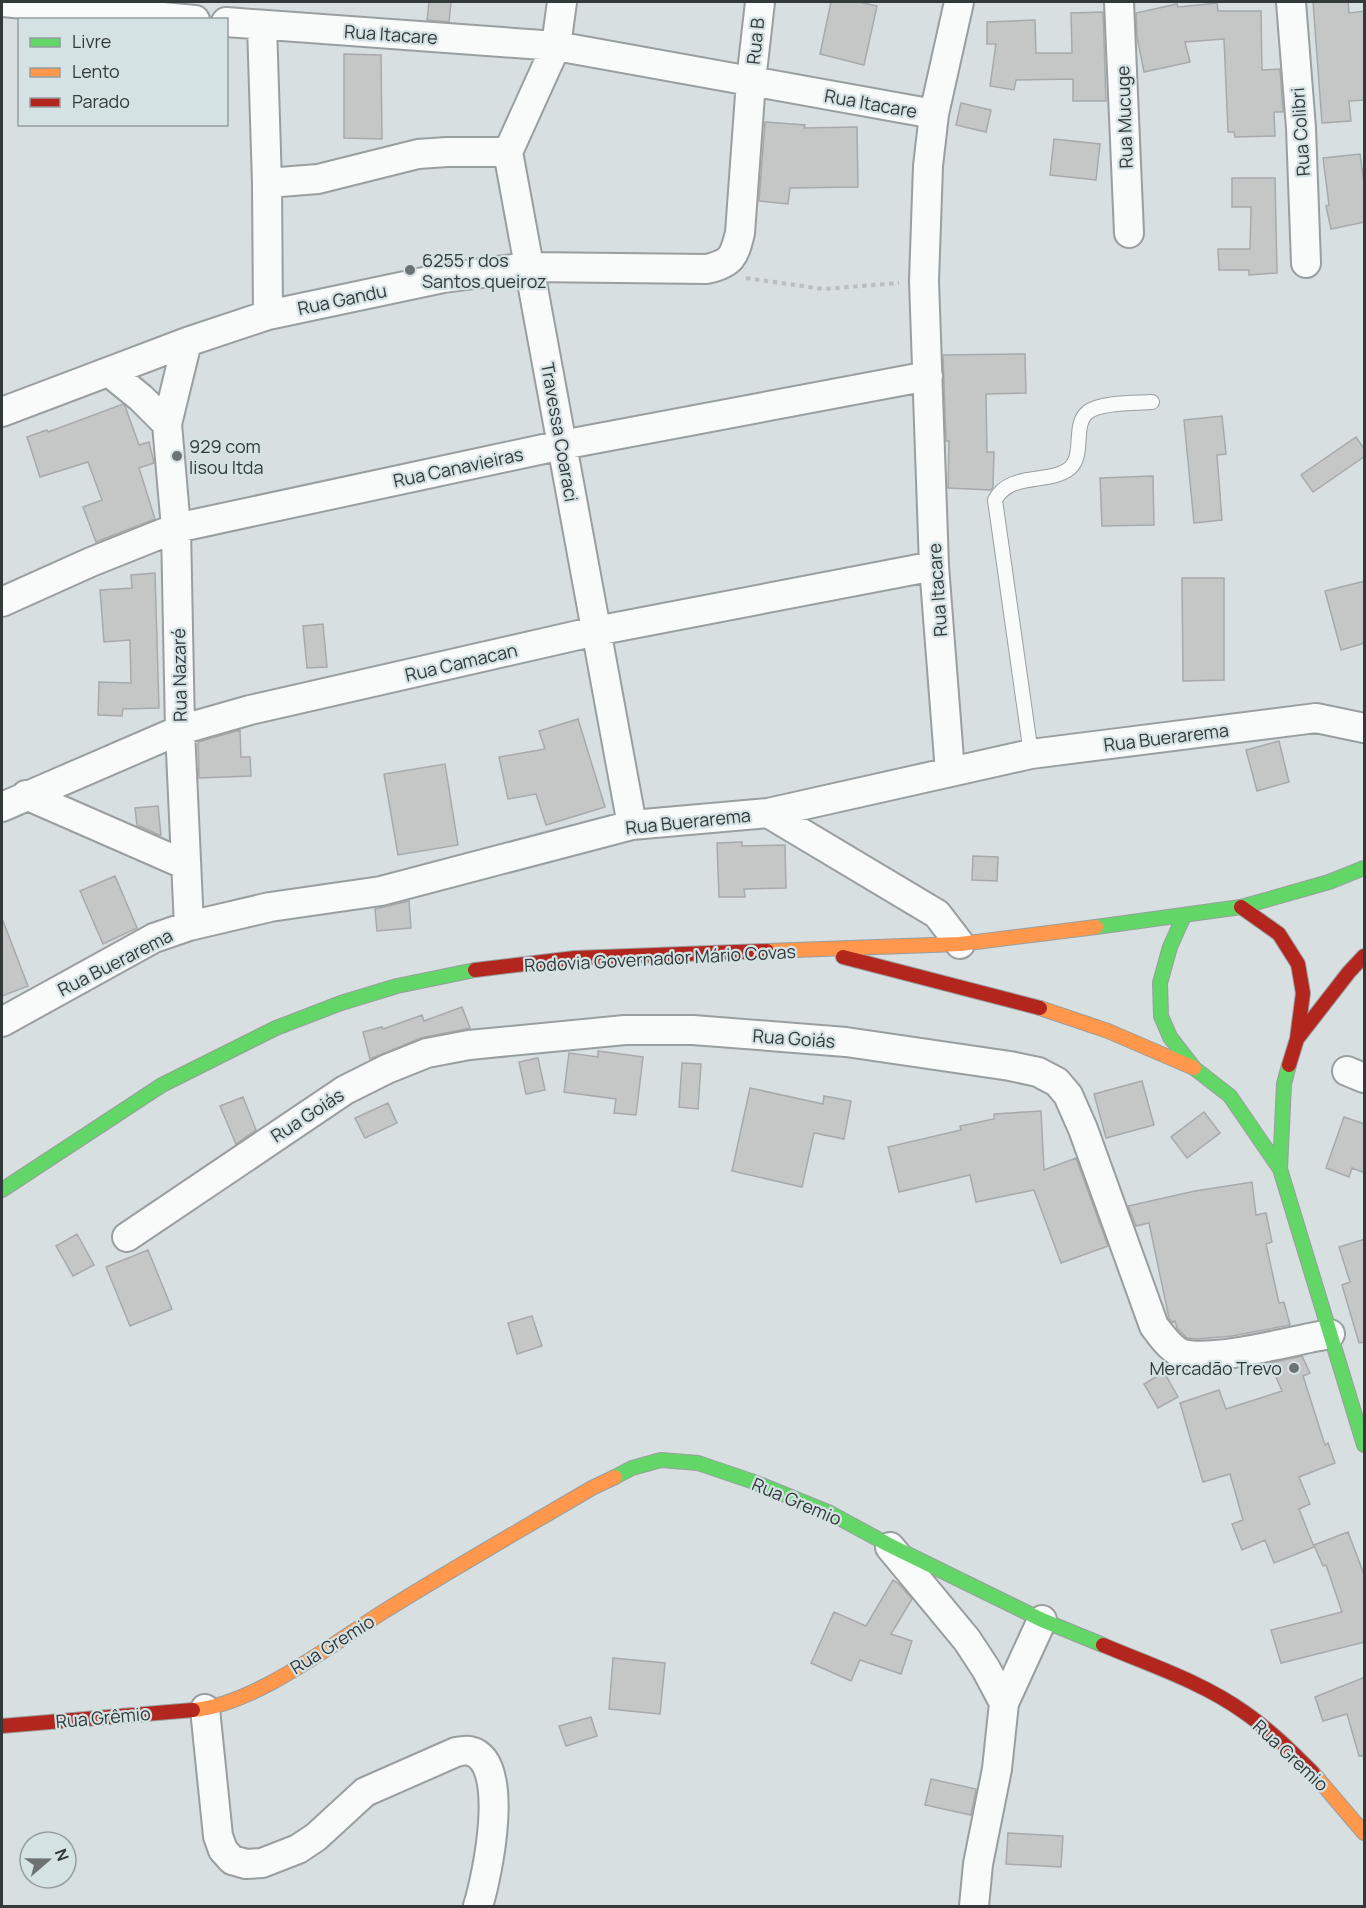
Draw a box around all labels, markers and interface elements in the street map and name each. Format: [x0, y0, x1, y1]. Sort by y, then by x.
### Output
street label: Rua B [741, 17, 769, 65]
legend [18, 18, 228, 126]
street label: Rua Itacare [343, 19, 439, 49]
text: Livre [72, 29, 111, 53]
text: Lento [72, 59, 120, 83]
street label: Rua Mucuge [1110, 65, 1138, 169]
street label: Rua Itacare [823, 83, 919, 123]
street label: Rua Colibri [1285, 87, 1315, 177]
text: Parado [72, 89, 130, 113]
place label: 6255 r dos Santos queiroz [422, 248, 546, 293]
marker: 6255 r dos Santos queiroz [403, 263, 417, 277]
street label: Rua Gandu [295, 278, 389, 320]
street label: Travessa Coaraci [536, 361, 584, 503]
place label: 929 com lisou ltda [189, 434, 264, 479]
street label: Rua Canavieiras [391, 441, 525, 493]
marker: 929 com lisou ltda [170, 449, 184, 463]
street label: Rua Itacare [922, 542, 952, 638]
street label: Rua Nazaré [166, 628, 192, 722]
street label: Rua Camacan [403, 637, 519, 687]
street label: Rua Buerarema [1102, 717, 1230, 757]
street label: Rua Buerarema [624, 802, 752, 840]
street label: Rua Buerarema [53, 923, 177, 1001]
street label: Rodovia Governador Mário Covas [524, 939, 796, 977]
street label: Rua Goiás [752, 1023, 836, 1053]
street label: Rua Goiás [266, 1082, 348, 1148]
place label: Mercadão Trevo [1149, 1356, 1282, 1380]
marker: Mercadão Trevo [1287, 1361, 1301, 1375]
street label: Rua Gremio [749, 1471, 845, 1531]
street label: Rua Gremio [285, 1609, 379, 1679]
street label: Rua Grêmio [55, 1701, 151, 1733]
street label: Rua Gremio [1248, 1714, 1334, 1796]
north arrow [18, 1830, 78, 1890]
text: N [50, 1846, 74, 1864]

